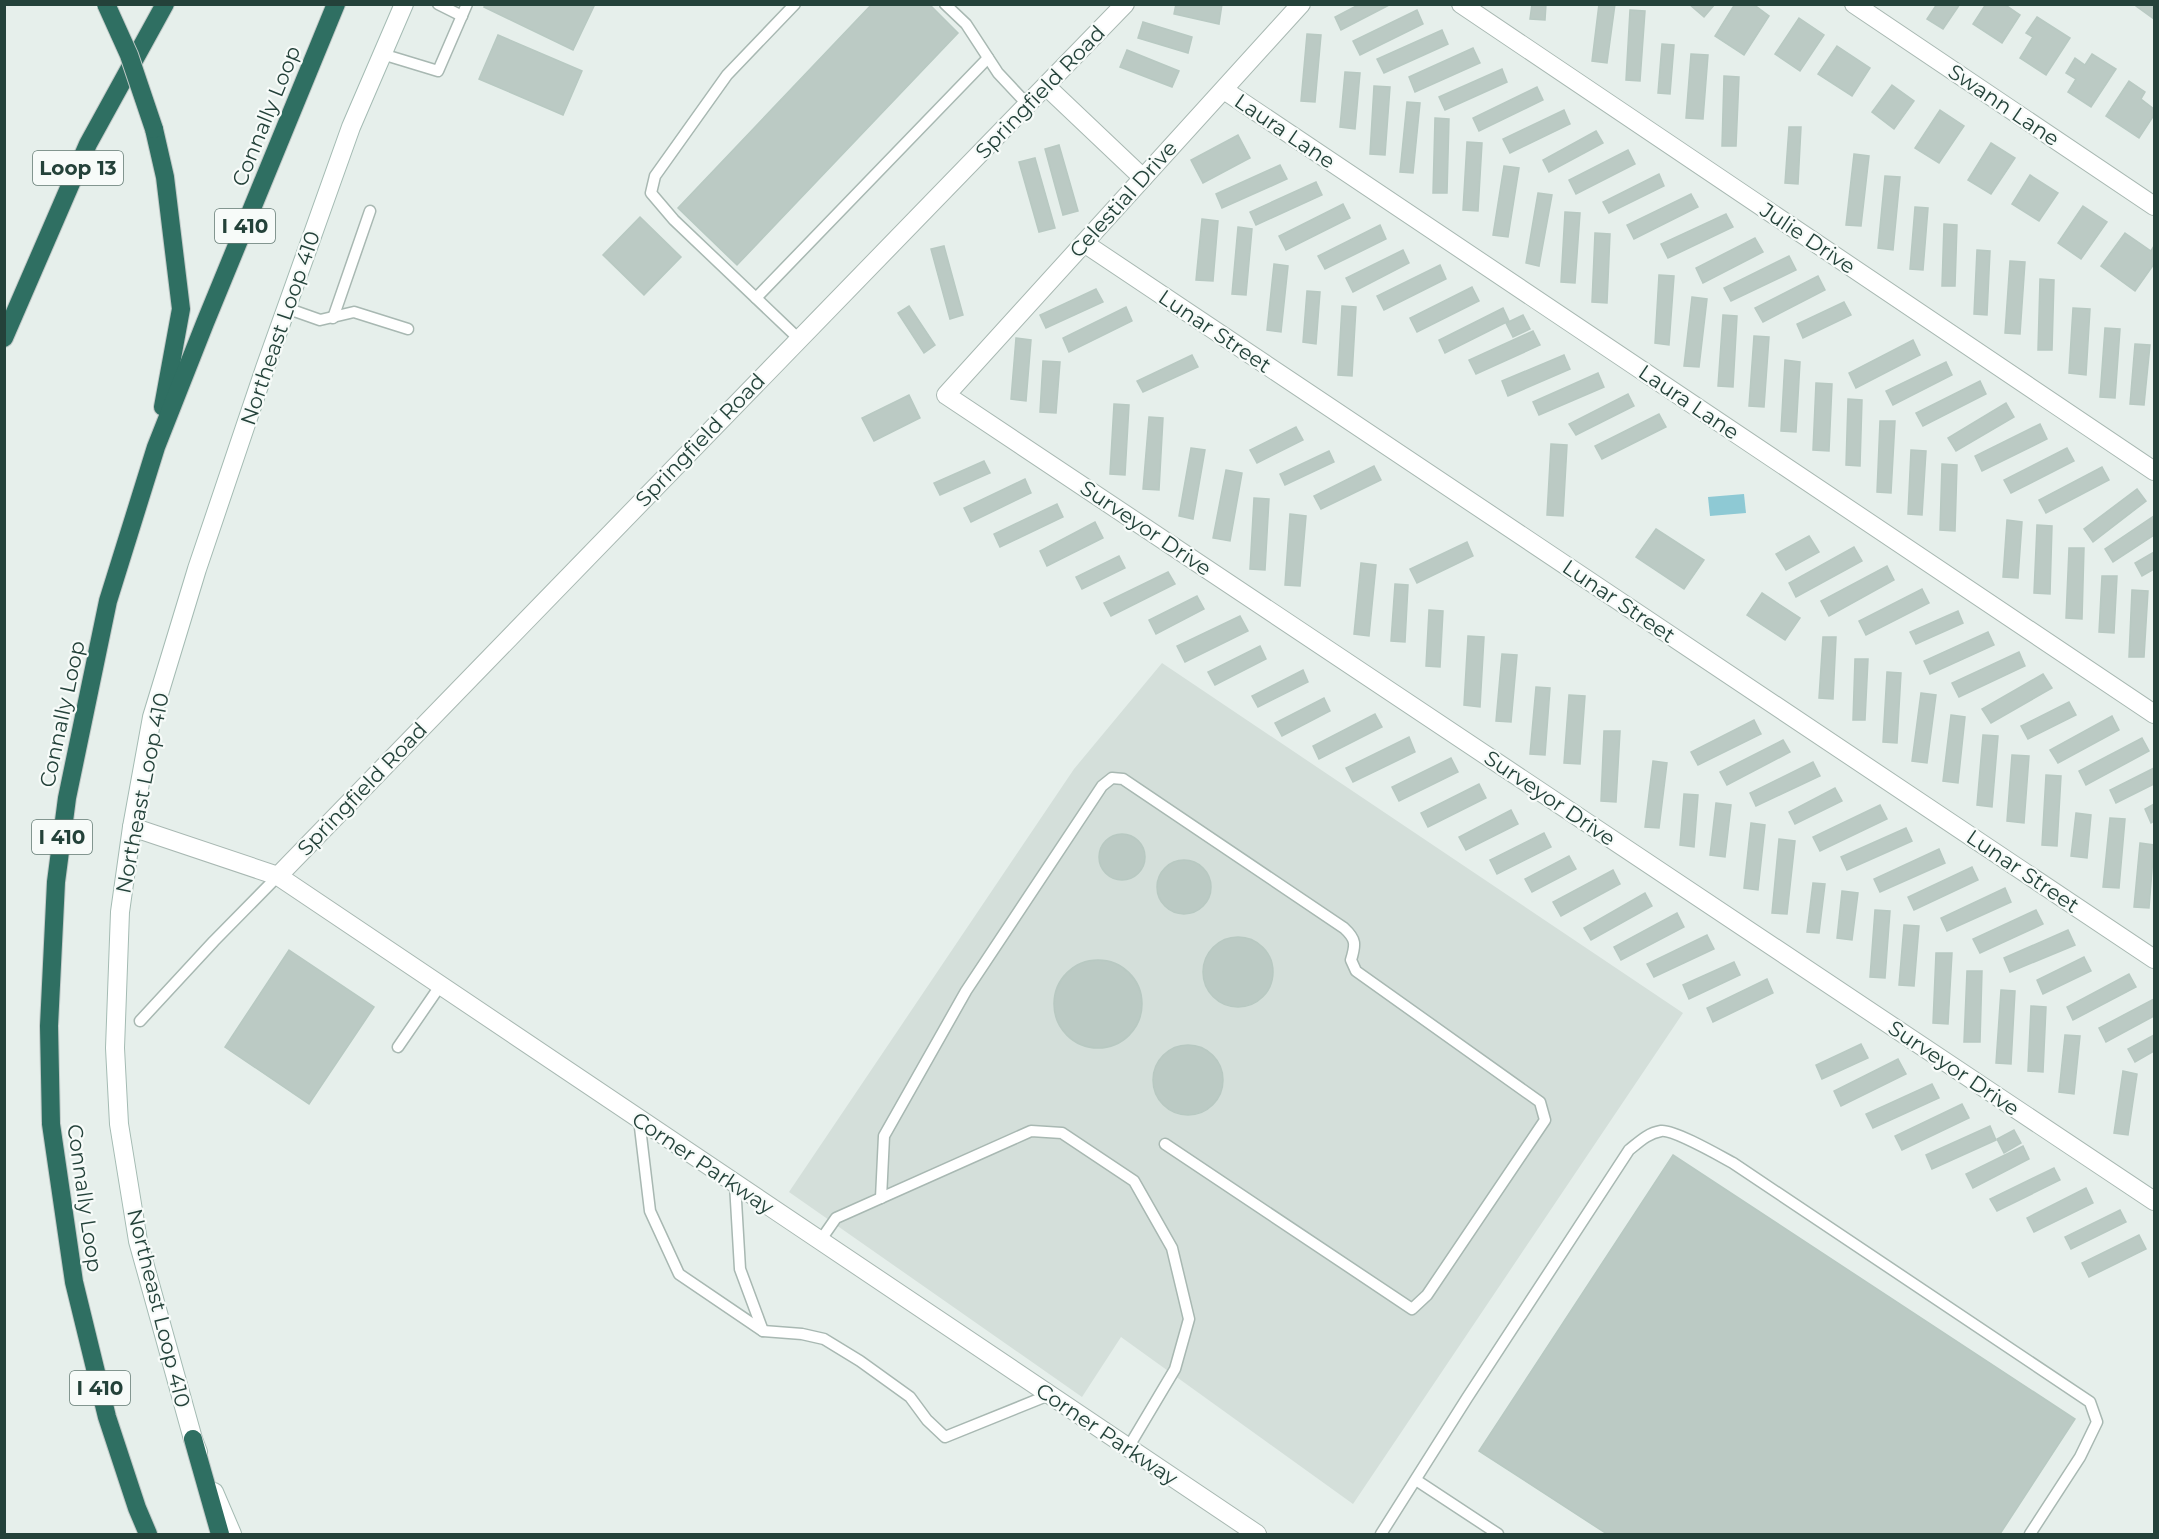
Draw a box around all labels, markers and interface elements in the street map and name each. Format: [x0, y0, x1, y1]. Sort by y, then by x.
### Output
street label: Springfield Road [970, 20, 1110, 164]
street label: Connally Loop [226, 42, 306, 190]
street label: Swann Lane [1944, 59, 2064, 151]
street label: Laura Lane [1230, 88, 1340, 174]
street label: Celestial Drive [1064, 135, 1182, 263]
road number: Loop 13 [33, 151, 123, 185]
street label: Julie Drive [1755, 197, 1860, 279]
road number: I 410 [215, 209, 275, 243]
street label: Northeast Loop 410 [235, 228, 325, 428]
street label: Lunar Street [1154, 284, 1276, 378]
street label: Laura Lane [1634, 359, 1744, 445]
street label: Springfield Road [630, 368, 770, 512]
street label: Surveyor Drive [1076, 475, 1216, 581]
street label: Lunar Street [1558, 554, 1680, 648]
street label: Connally Loop [34, 638, 90, 790]
street label: Northeast Loop 410 [110, 691, 174, 895]
street label: Springfield Road [292, 717, 432, 861]
street label: Surveyor Drive [1480, 745, 1620, 851]
road number: I 410 [32, 820, 92, 854]
street label: Lunar Street [1962, 824, 2084, 918]
street label: Surveyor Drive [1884, 1015, 2024, 1121]
street label: Corner Parkway [627, 1106, 779, 1220]
street label: Connally Loop [62, 1122, 108, 1274]
street label: Northeast Loop 410 [122, 1206, 196, 1410]
road number: I 410 [70, 1371, 130, 1405]
street label: Corner Parkway [1031, 1377, 1183, 1491]

